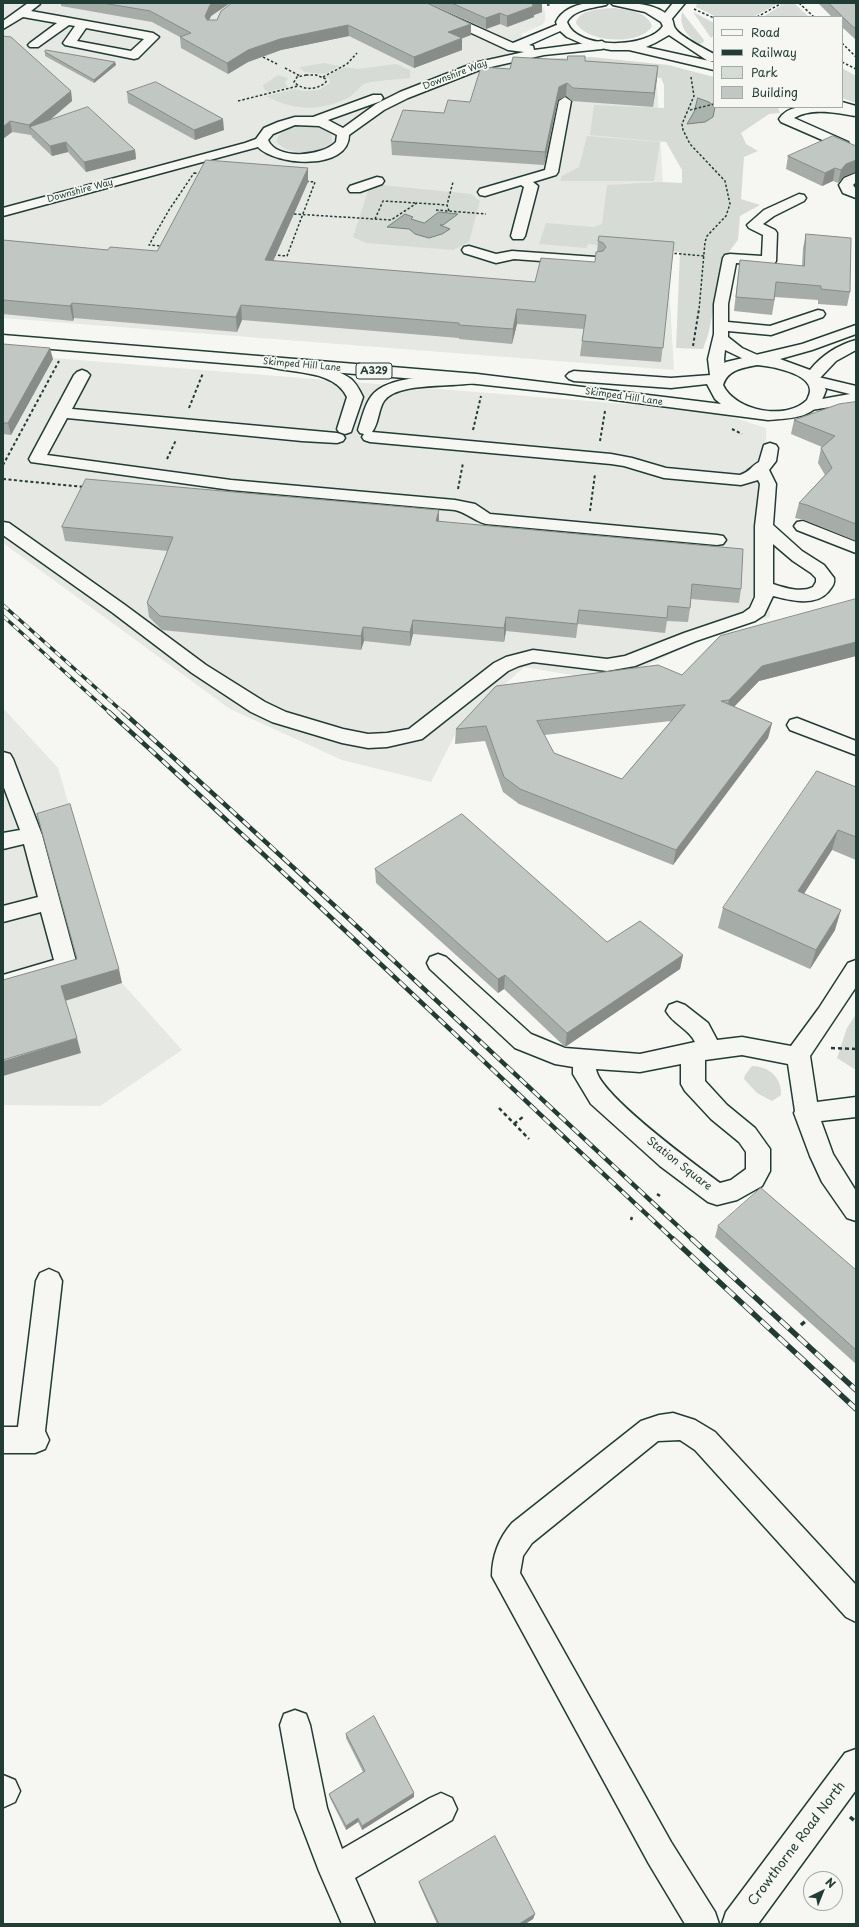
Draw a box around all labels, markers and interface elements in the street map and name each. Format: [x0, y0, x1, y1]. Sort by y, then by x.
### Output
legend [713, 16, 843, 108]
text: Road [751, 23, 780, 41]
text: Railway [751, 43, 797, 61]
street label: Downshire Way [421, 58, 489, 92]
text: Park [751, 63, 778, 81]
text: Building [751, 83, 798, 101]
street label: Downshire Way [46, 177, 114, 205]
street label: Skimped Hill Lane [262, 356, 342, 374]
road number: A329 [356, 363, 392, 379]
street label: Skimped Hill Lane [584, 386, 664, 408]
street label: Station Square [644, 1134, 714, 1194]
street label: Crowthorne Road North [745, 1779, 849, 1909]
north arrow [803, 1871, 843, 1911]

